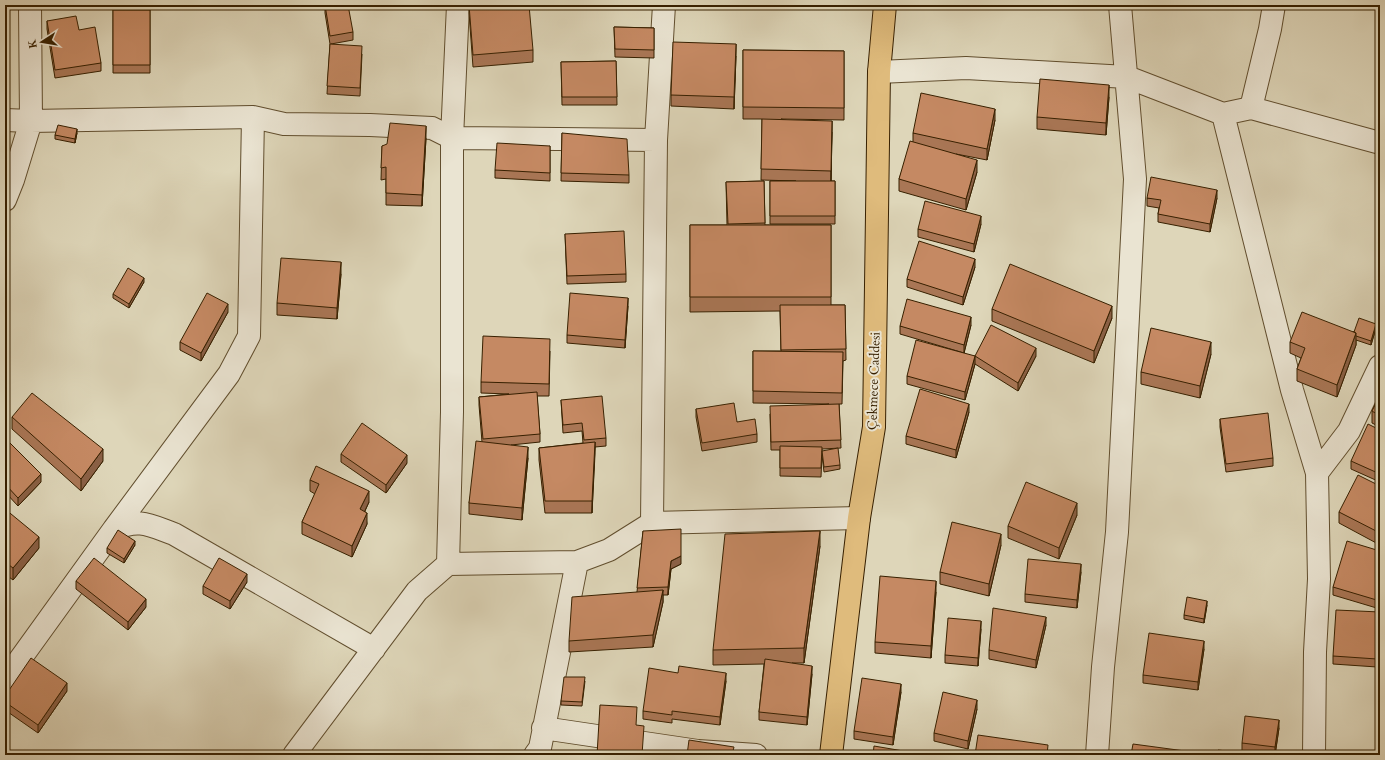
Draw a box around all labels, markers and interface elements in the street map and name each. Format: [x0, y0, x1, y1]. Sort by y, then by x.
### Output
north arrow [22, 22, 62, 62]
text: K [24, 38, 41, 50]
street label: Çekmece Caddesi [863, 331, 885, 430]

